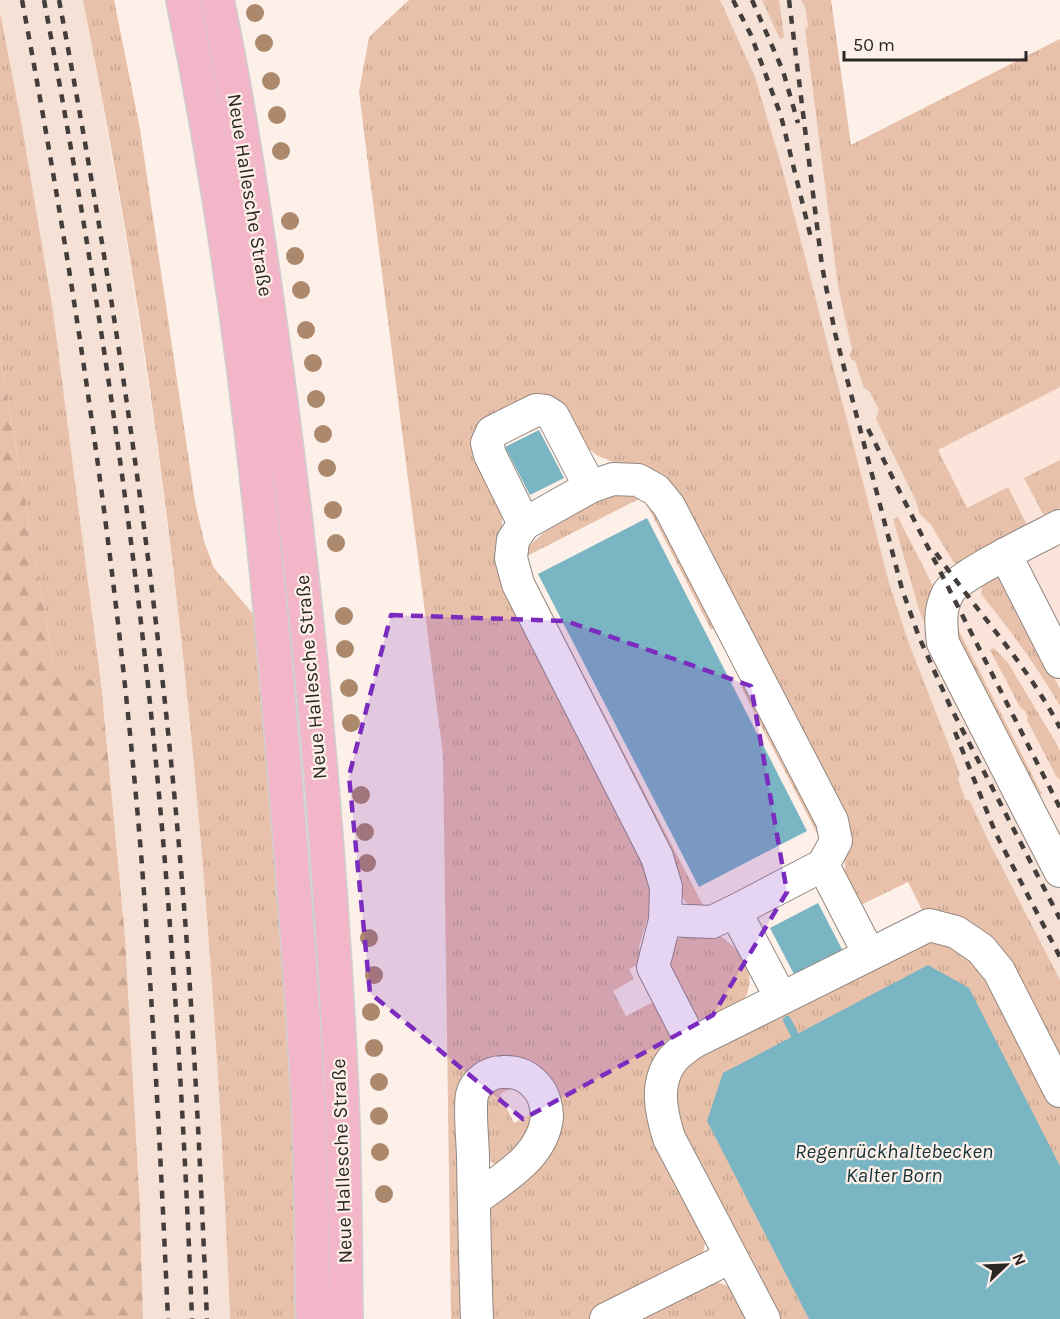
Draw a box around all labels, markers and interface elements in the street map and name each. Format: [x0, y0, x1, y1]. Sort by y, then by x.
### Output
scale bar [844, 24, 1026, 62]
text: 50 m [853, 34, 895, 56]
street label: Neue Hallesche Straße [223, 92, 277, 298]
street label: Neue Hallesche Straße [291, 574, 331, 780]
street label: Neue Hallesche Straße [327, 1058, 357, 1264]
water label: Regenrückhaltebecken Kalter Born [795, 1139, 993, 1187]
north arrow [976, 1235, 1036, 1295]
text: N [1008, 1250, 1030, 1268]

